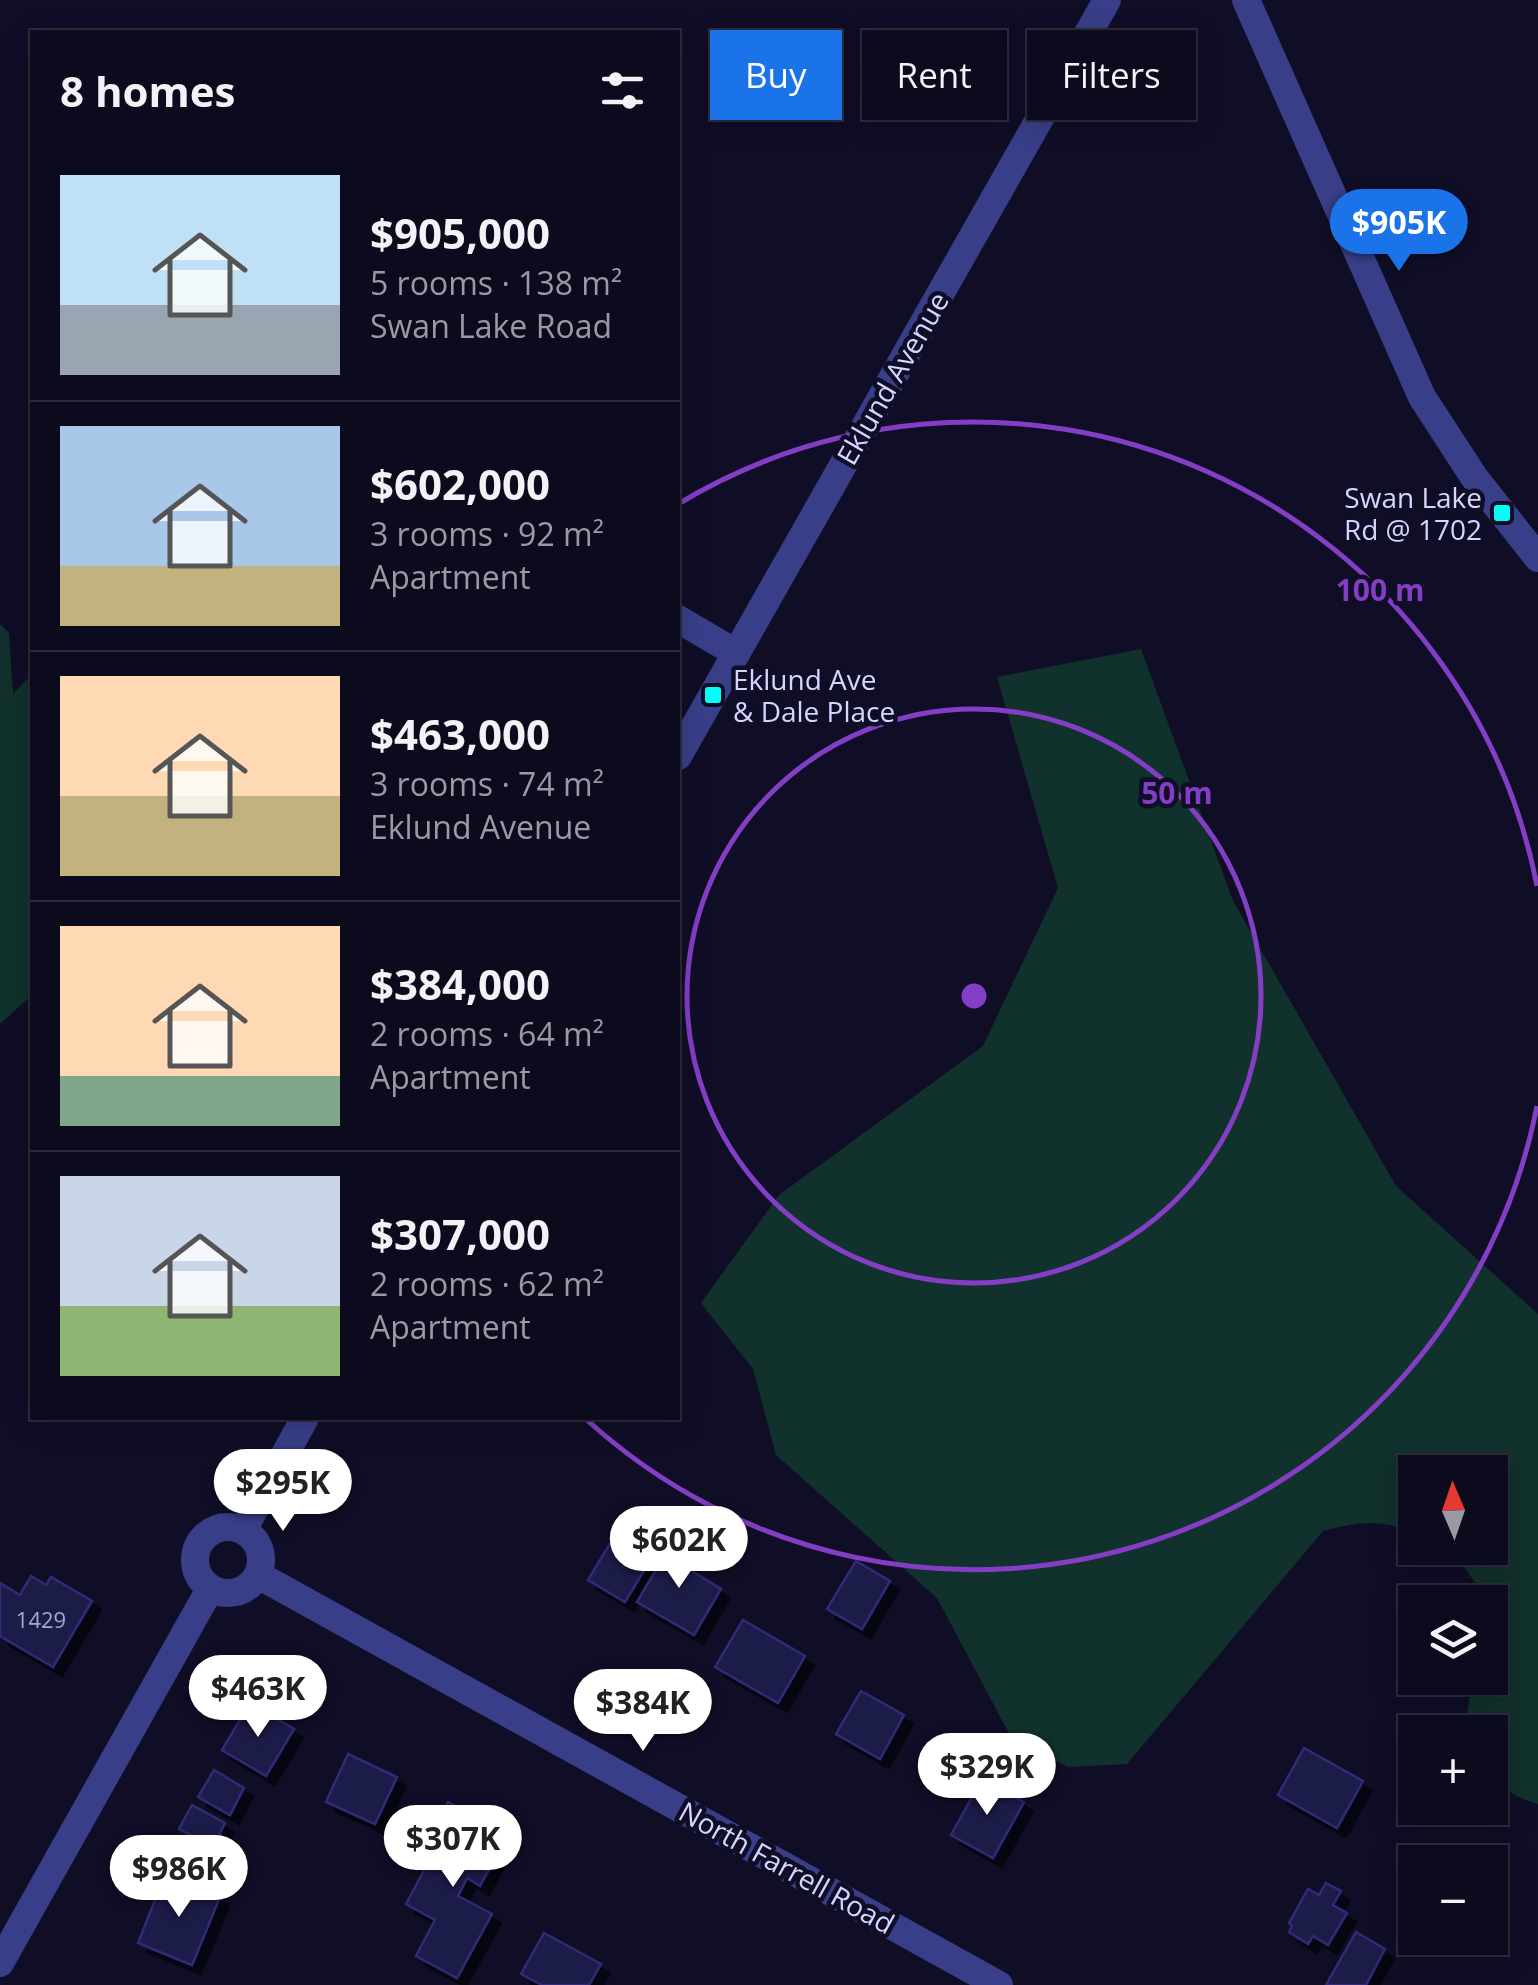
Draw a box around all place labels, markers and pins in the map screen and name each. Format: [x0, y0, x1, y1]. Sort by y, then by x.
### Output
pin: $905K [1329, 189, 1469, 274]
place label: Swan Lake Rd @ 1702 [1344, 478, 1482, 548]
marker: Swan Lake Rd @ 1702 [1491, 502, 1513, 524]
place label: Eklund Ave & Dale Place [733, 660, 895, 730]
marker: Eklund Ave & Dale Place [702, 684, 724, 706]
centre of rings [956, 978, 992, 1014]
pin: $295K [213, 1449, 353, 1534]
pin: $602K [609, 1506, 749, 1591]
pin: $463K [188, 1655, 328, 1740]
pin: $384K [573, 1669, 713, 1754]
pin: $329K [917, 1733, 1057, 1818]
pin: $307K [383, 1805, 523, 1890]
pin: $986K [109, 1835, 249, 1920]

